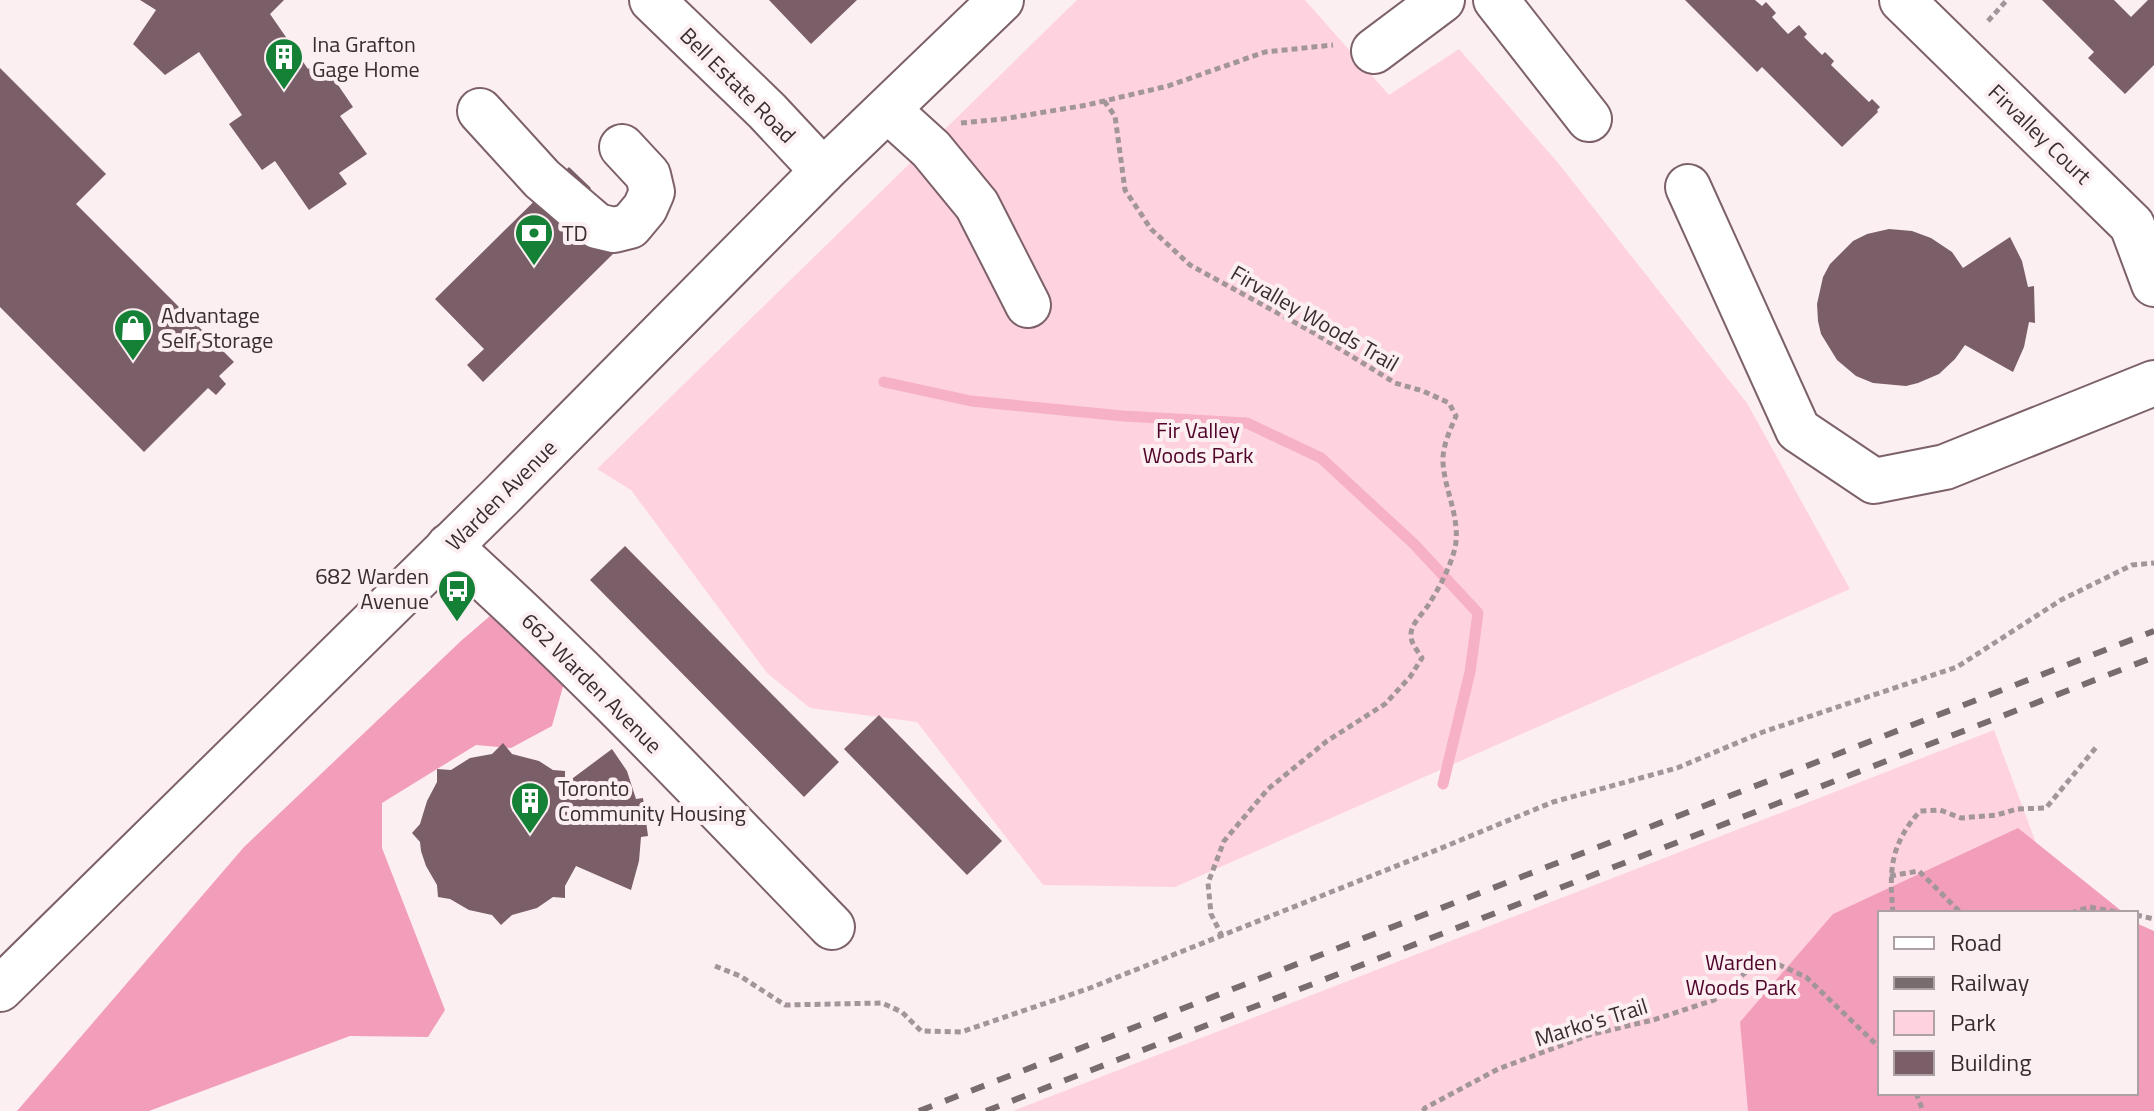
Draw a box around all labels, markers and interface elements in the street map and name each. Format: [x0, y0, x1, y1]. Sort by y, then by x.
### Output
street label: Bell Estate Road [672, 19, 804, 151]
place label: Ina Grafton Gage Home [312, 27, 420, 86]
building icon: Ina Grafton Gage Home [263, 36, 305, 91]
street label: Firvalley Court [1981, 76, 2100, 192]
bank icon: TD [513, 212, 555, 267]
place label: TD [562, 216, 588, 250]
street label: Firvalley Woods Trail [1225, 256, 1405, 380]
place label: Advantage Self Storage [161, 298, 273, 357]
shop icon: Advantage Self Storage [112, 307, 154, 362]
park label: Fir Valley Woods Park [1142, 413, 1254, 472]
street label: Warden Avenue [437, 431, 565, 559]
place label: 682 Warden Avenue [315, 559, 429, 618]
bus stop icon: 682 Warden Avenue [436, 568, 478, 623]
street label: 662 Warden Avenue [514, 605, 670, 761]
place label: Toronto Community Housing [558, 771, 746, 830]
building icon: Toronto Community Housing [509, 780, 551, 835]
legend [1878, 911, 2138, 1095]
text: Road [1950, 924, 2002, 960]
park label: Warden Woods Park [1685, 945, 1797, 1004]
text: Railway [1950, 964, 2030, 1000]
street label: Marko's Trail [1530, 989, 1652, 1055]
text: Park [1950, 1004, 1996, 1040]
text: Building [1950, 1044, 2032, 1080]

